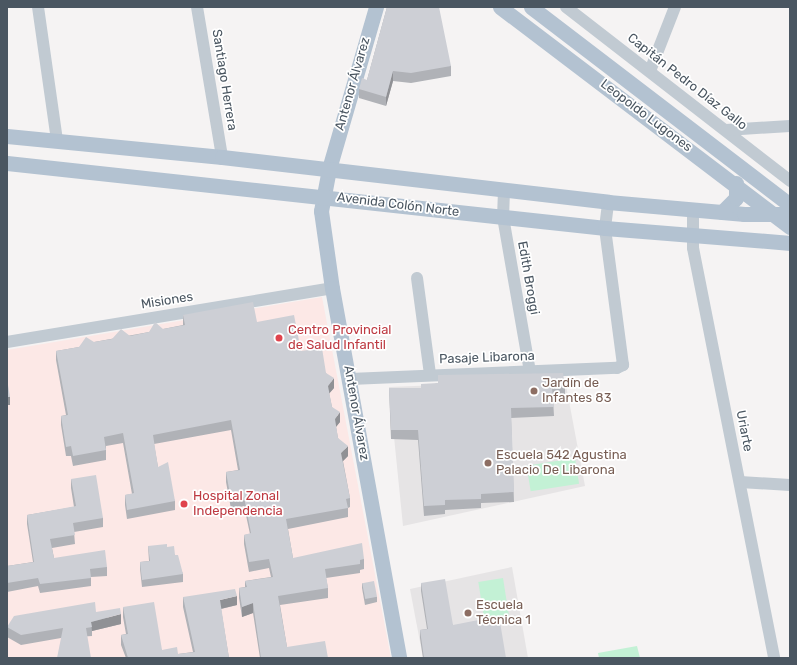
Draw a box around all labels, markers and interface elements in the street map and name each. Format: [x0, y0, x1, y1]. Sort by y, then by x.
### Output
street label: Santiago Herrera [208, 28, 240, 132]
street label: Capitán Pedro Díaz Gallo [624, 30, 750, 134]
street label: Antenor Álvarez [332, 35, 374, 133]
street label: Leopoldo Lugones [597, 76, 695, 156]
street label: Avenida Colón Norte [336, 190, 460, 220]
street label: Edith Broggi [514, 240, 542, 316]
street label: Misiones [140, 289, 194, 313]
place label: Centro Provincial de Salud Infantil [288, 323, 392, 354]
marker: Centro Provincial de Salud Infantil [273, 332, 285, 344]
street label: Pasaje Libarona [439, 349, 535, 367]
street label: Antenor Álvarez [340, 364, 372, 462]
place label: Jardín de Infantes 83 [542, 376, 611, 407]
marker: Jardín de Infantes 83 [529, 386, 539, 396]
street label: Uriarte [732, 409, 756, 453]
place label: Escuela 542 Agustina Palacio De Libarona [496, 448, 627, 479]
marker: Escuela 542 Agustina Palacio De Libarona [483, 458, 493, 468]
place label: Hospital Zonal Independencia [193, 489, 283, 520]
marker: Hospital Zonal Independencia [178, 498, 190, 510]
place label: Escuela Técnica 1 [476, 598, 531, 629]
marker: Escuela Técnica 1 [463, 608, 473, 618]

